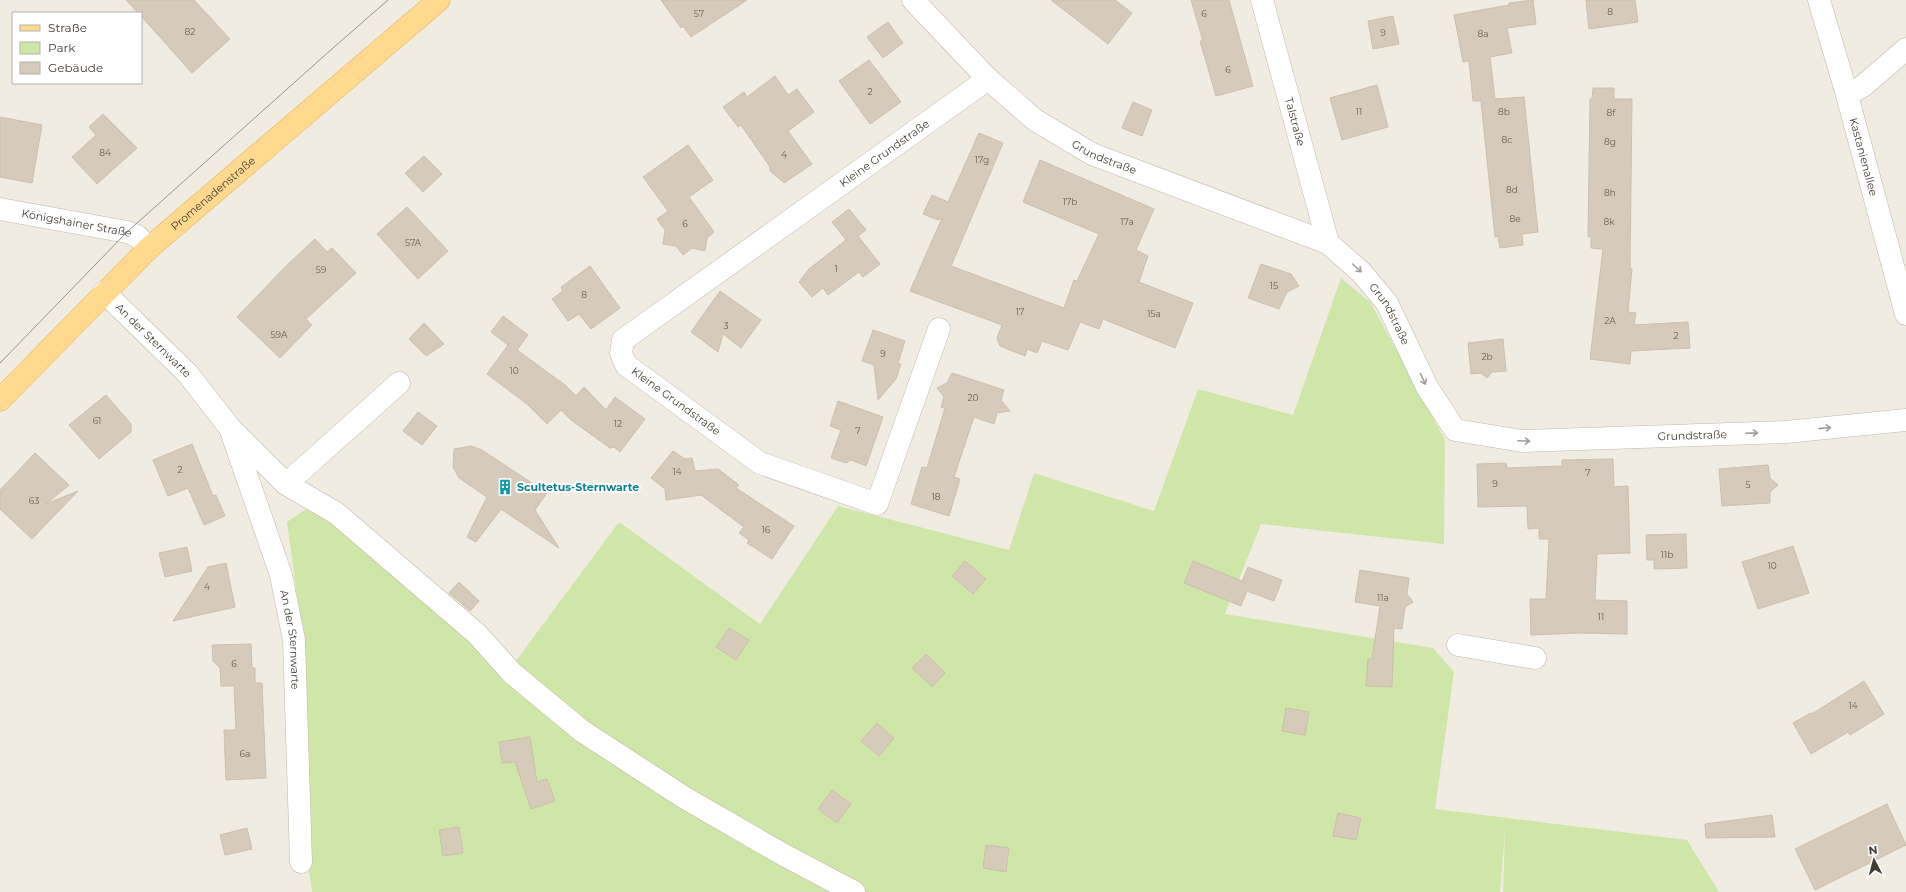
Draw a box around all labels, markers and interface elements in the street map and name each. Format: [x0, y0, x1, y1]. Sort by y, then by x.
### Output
house number: 8 [1607, 6, 1613, 17]
house number: 57 [694, 8, 704, 19]
house number: 6 [1201, 8, 1207, 19]
legend [12, 12, 142, 84]
text: Straße [48, 20, 87, 35]
house number: 82 [185, 26, 195, 37]
house number: 9 [1380, 27, 1386, 38]
house number: 8a [1477, 28, 1489, 39]
text: Park [48, 40, 76, 55]
text: Gebäude [48, 60, 103, 75]
house number: 6 [1225, 64, 1231, 75]
house number: 2 [867, 86, 873, 97]
street label: Talstraße [1282, 96, 1308, 148]
house number: 11 [1356, 106, 1362, 117]
house number: 8b [1498, 106, 1510, 117]
house number: 8f [1607, 107, 1616, 118]
street label: Kleine Grundstraße [837, 116, 932, 190]
street label: Kastanienallee [1846, 116, 1881, 198]
house number: 8c [1502, 134, 1512, 145]
street label: Grundstraße [1069, 136, 1139, 177]
house number: 8g [1604, 136, 1616, 147]
house number: 84 [99, 147, 111, 158]
house number: 4 [781, 149, 787, 160]
street label: Promenadenstraße [168, 153, 258, 233]
house number: 17g [975, 154, 989, 165]
house number: 8d [1506, 184, 1518, 195]
house number: 8h [1604, 187, 1616, 198]
house number: 17b [1063, 196, 1077, 207]
street label: Königshainer Straße [20, 206, 134, 240]
house number: 8e [1509, 213, 1521, 224]
house number: 17a [1120, 216, 1134, 227]
house number: 8k [1603, 216, 1615, 227]
house number: 6 [682, 218, 688, 229]
house number: 57A [405, 237, 422, 248]
house number: 1 [834, 263, 838, 274]
house number: 59 [316, 264, 327, 275]
one-way arrow [1352, 264, 1362, 273]
house number: 15 [1270, 280, 1278, 291]
street label: Grundstraße [1366, 280, 1413, 347]
house number: 8 [581, 289, 587, 300]
street label: An der Sternwarte [113, 300, 194, 381]
house number: 17 [1016, 306, 1024, 317]
house number: 15a [1147, 308, 1161, 319]
house number: 2A [1604, 315, 1616, 326]
house number: 3 [723, 320, 729, 331]
house number: 59A [271, 329, 288, 340]
house number: 2 [1673, 330, 1679, 341]
house number: 9 [880, 348, 886, 359]
house number: 2b [1481, 351, 1493, 362]
street label: Kleine Grundstraße [629, 364, 724, 438]
house number: 10 [509, 365, 519, 376]
one-way arrow [1420, 373, 1427, 385]
house number: 20 [967, 392, 979, 403]
house number: 61 [93, 415, 101, 426]
house number: 12 [614, 418, 622, 429]
one-way arrow [1818, 424, 1831, 431]
house number: 7 [855, 425, 861, 436]
street label: Grundstraße [1657, 427, 1728, 443]
one-way arrow [1745, 429, 1758, 437]
one-way arrow [1517, 437, 1530, 445]
house number: 2 [177, 464, 183, 475]
house number: 14 [672, 466, 682, 477]
house number: 7 [1585, 467, 1591, 478]
building icon: Scultetus-Sternwarte [496, 478, 514, 496]
house number: 9 [1492, 478, 1498, 489]
house number: 5 [1745, 479, 1751, 490]
place label: Scultetus-Sternwarte [517, 480, 639, 494]
house number: 18 [932, 491, 941, 502]
house number: 63 [29, 495, 39, 506]
house number: 16 [762, 524, 771, 535]
house number: 11b [1661, 549, 1673, 560]
house number: 10 [1767, 560, 1777, 571]
house number: 4 [204, 581, 210, 592]
street label: An der Sternwarte [277, 589, 303, 690]
house number: 11a [1377, 592, 1389, 603]
house number: 11 [1598, 611, 1604, 622]
house number: 6 [231, 658, 237, 669]
house number: 14 [1848, 700, 1858, 711]
house number: 6a [240, 748, 250, 759]
north arrow [1854, 840, 1894, 880]
text: N [1868, 843, 1878, 857]

